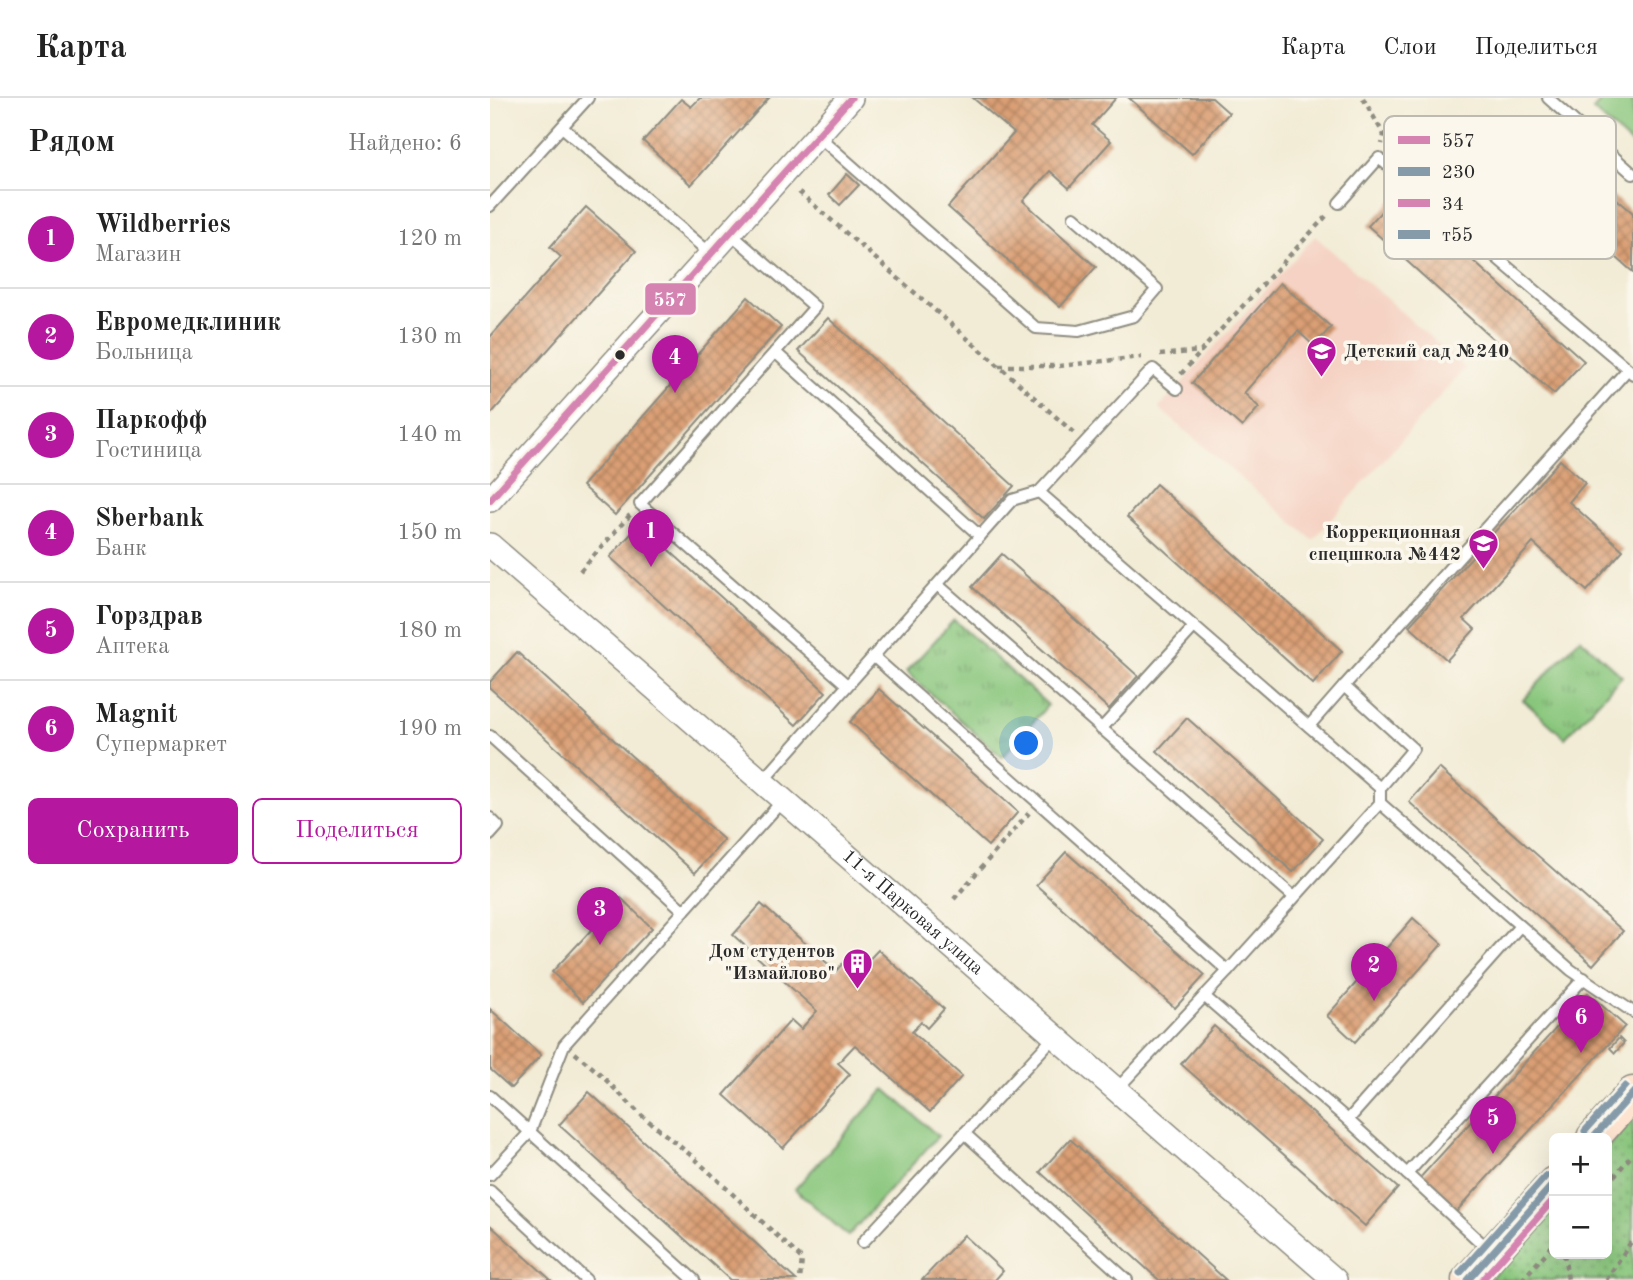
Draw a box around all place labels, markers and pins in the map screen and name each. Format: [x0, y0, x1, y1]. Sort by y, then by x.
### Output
pin: 4 [652, 335, 698, 393]
school or university icon: Детский сад №240 [1304, 335, 1338, 379]
place label: Детский сад №240 [1344, 343, 1509, 362]
unlabelled marker [613, 348, 627, 362]
pin: 1 [628, 509, 674, 567]
place label: Коррекционная спецшкола №442 [1309, 524, 1461, 565]
school or university icon: Коррекционная спецшкола №442 [1467, 527, 1501, 571]
pin: 3 [577, 887, 623, 945]
place label: Дом студентов "Измайлово" [709, 943, 835, 984]
pin: 2 [1351, 943, 1397, 1001]
building icon: Дом студентов "Измайлово" [841, 946, 875, 990]
pin: 6 [1558, 995, 1604, 1053]
pin: 5 [1470, 1096, 1516, 1154]

